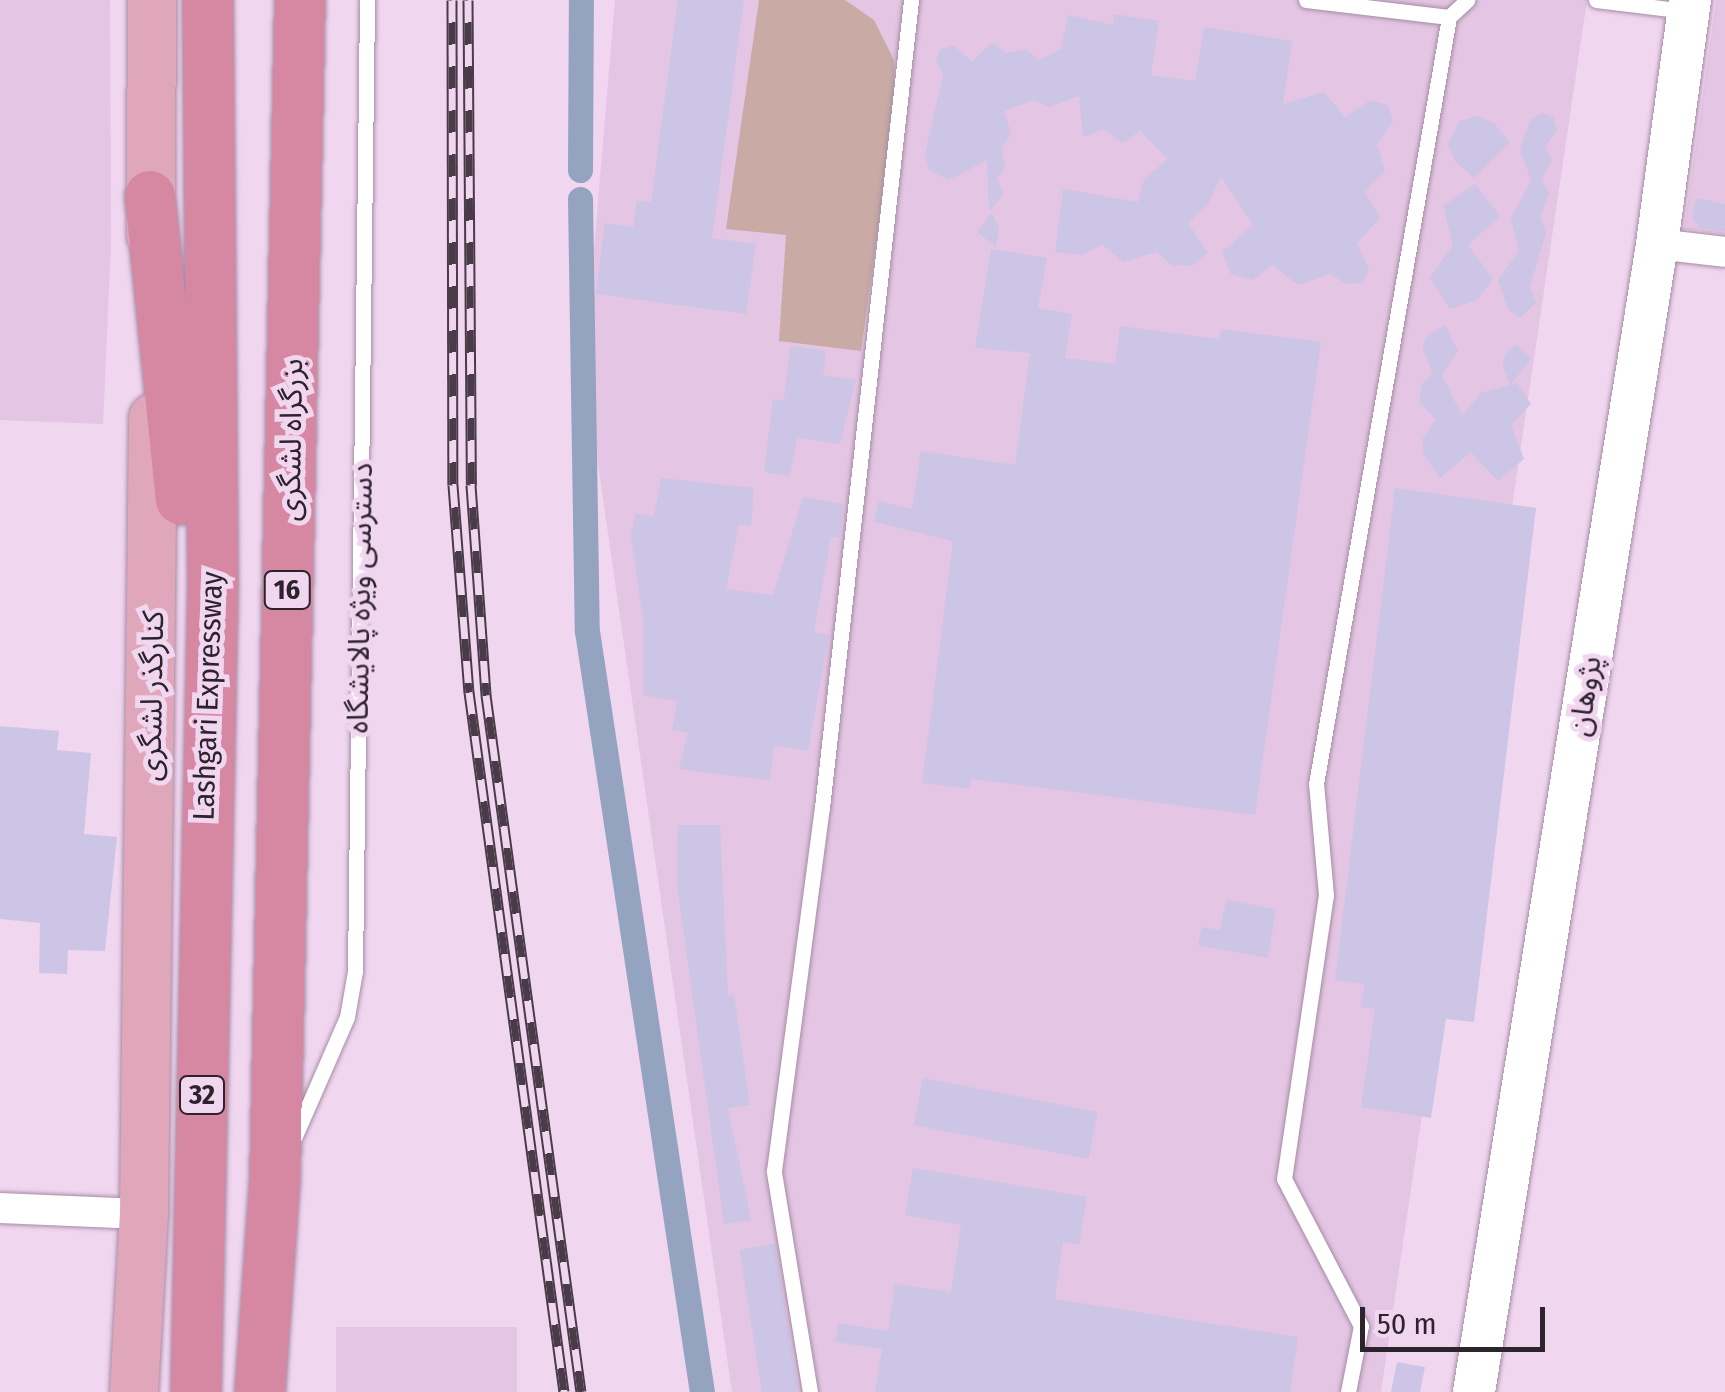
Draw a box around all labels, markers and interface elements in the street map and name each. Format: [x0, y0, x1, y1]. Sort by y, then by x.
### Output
street label: بزرگراه لشگری [272, 358, 310, 522]
street label: دسترسی ویژه پالایشگاه [340, 462, 380, 734]
road number: 16 [262, 567, 312, 613]
street label: Lashgari Expressway [186, 571, 230, 821]
street label: کنارگذر لشگری [133, 610, 171, 782]
street label: پژوهان [1561, 653, 1609, 739]
road number: 32 [177, 1072, 227, 1118]
scale bar [1365, 1287, 1550, 1349]
text: 50 m [1377, 1306, 1437, 1342]

